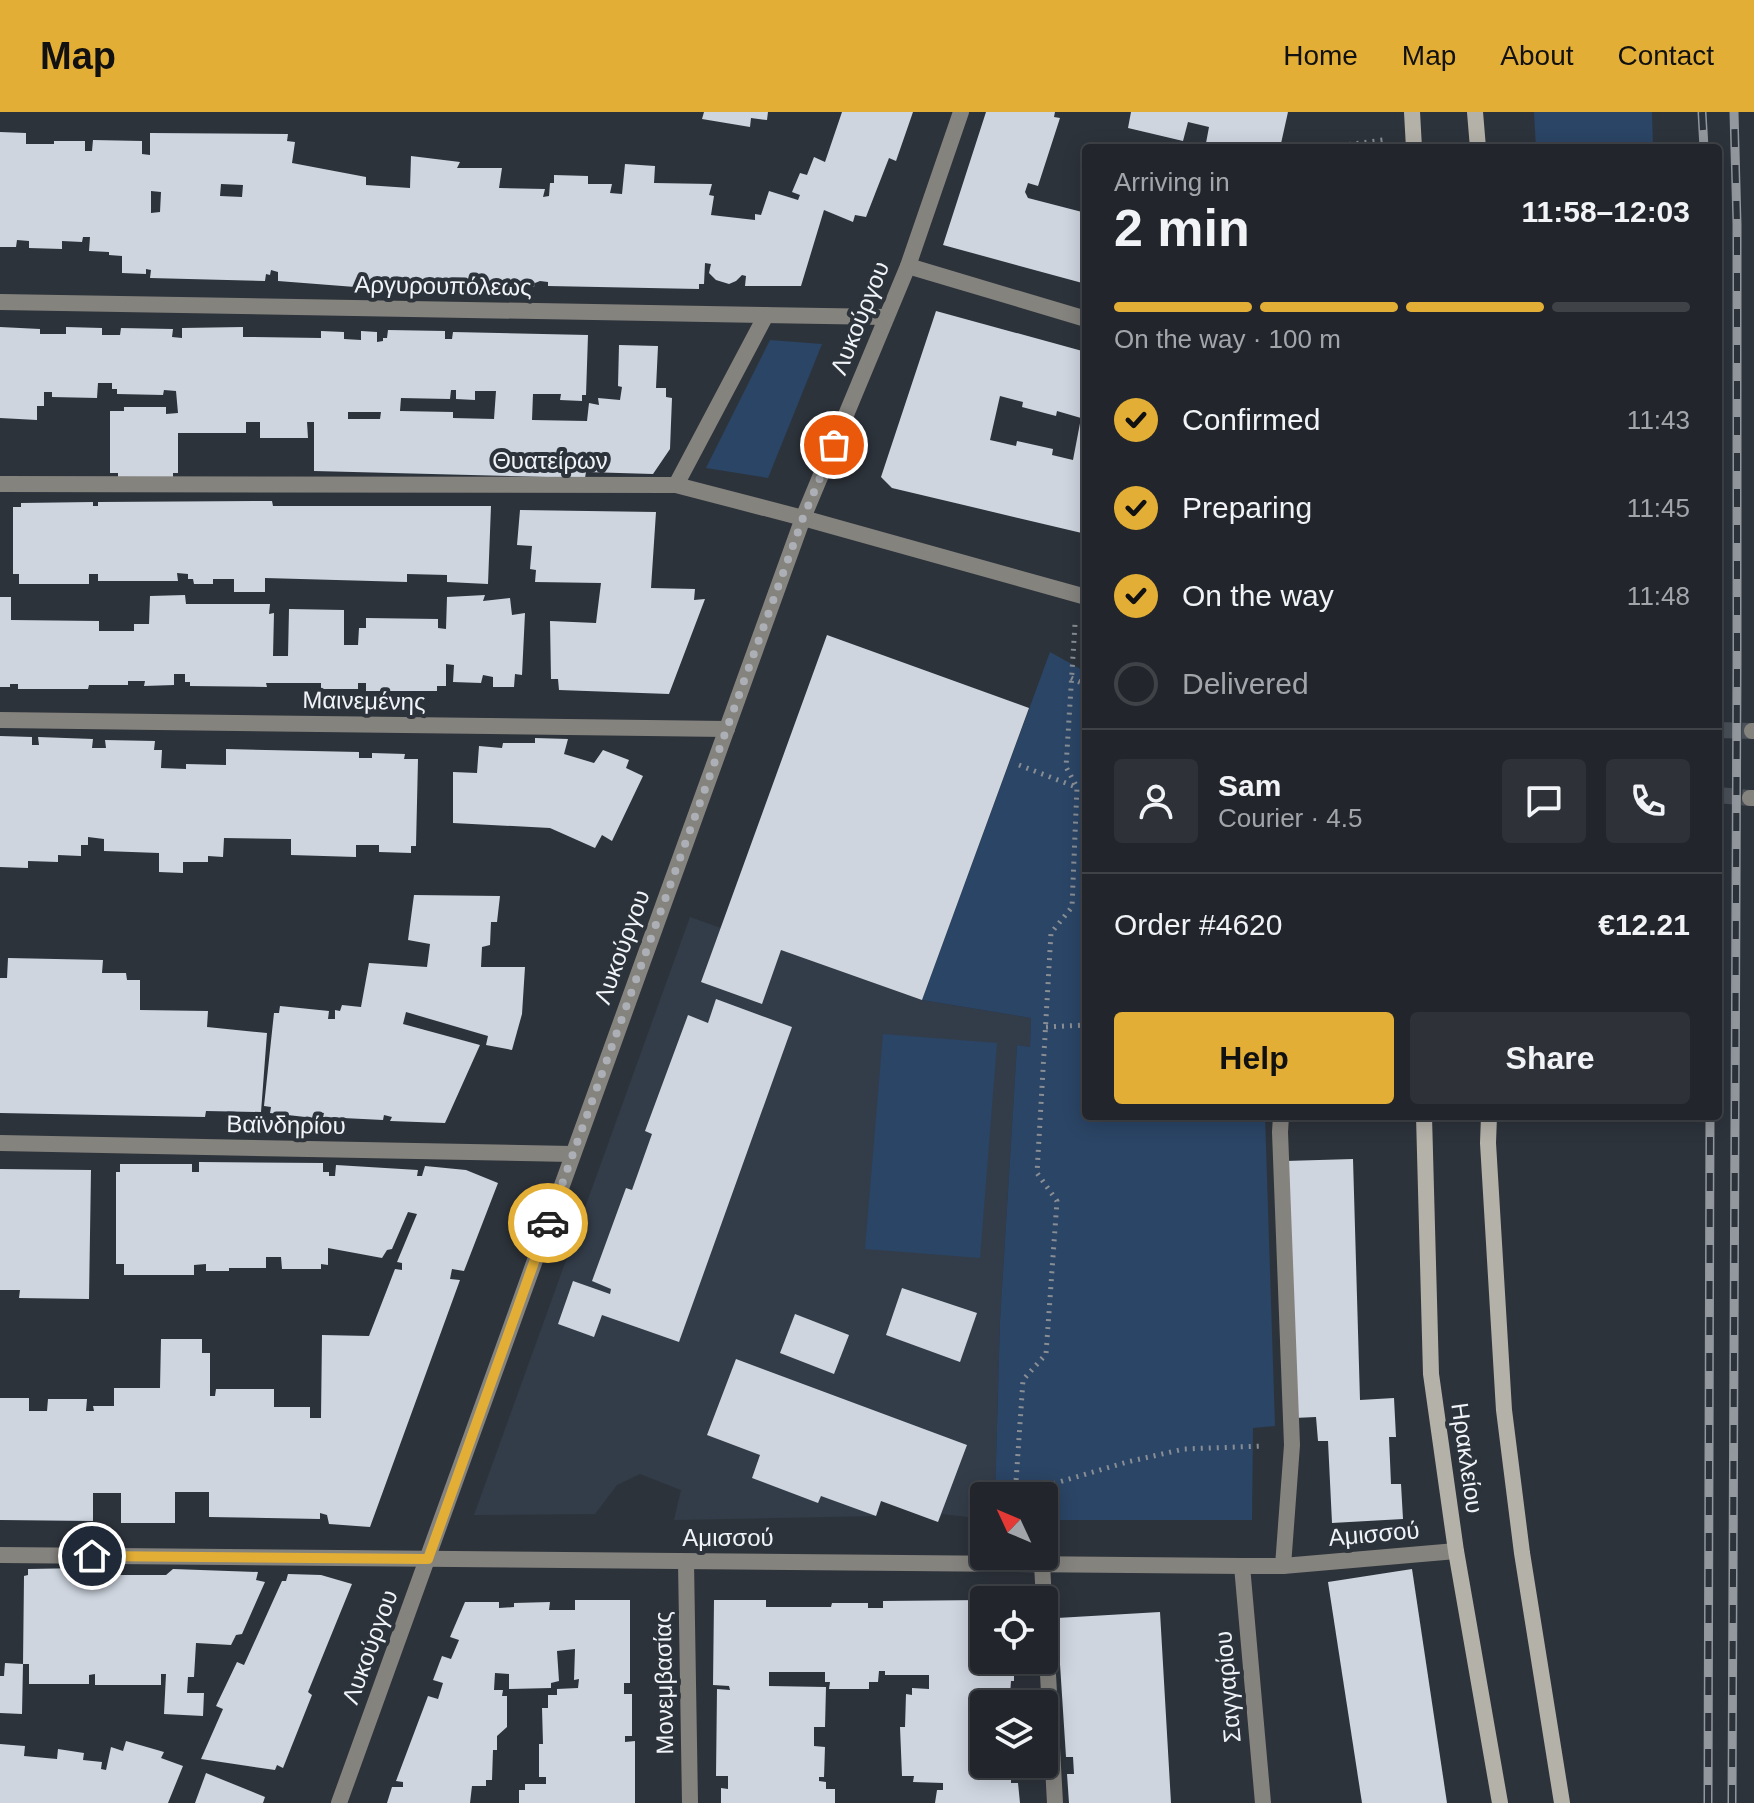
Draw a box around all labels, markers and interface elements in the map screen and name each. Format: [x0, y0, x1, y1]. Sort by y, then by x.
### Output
text: Map [40, 35, 116, 77]
text: Home [1283, 40, 1358, 71]
text: Map [1402, 40, 1456, 71]
text: About [1500, 40, 1574, 71]
text: Contact [1618, 40, 1714, 71]
text: Arriving in [1114, 167, 1230, 197]
text: 11:58–12:03 [1522, 195, 1690, 228]
text: 2 min [1114, 199, 1250, 257]
street label: Λυκούργου [825, 257, 894, 378]
street label: Αργυρουπόλεως [354, 270, 532, 301]
text: On the way · 100 m [1114, 324, 1341, 354]
icon: check [1114, 398, 1158, 442]
text: Confirmed [1182, 403, 1320, 436]
text: 11:43 [1627, 405, 1690, 435]
pin [800, 411, 868, 479]
icon: bag [812, 423, 856, 467]
street label: Θυατείρων [492, 447, 608, 474]
icon: check [1114, 486, 1158, 530]
text: Preparing [1182, 491, 1312, 524]
text: 11:45 [1627, 493, 1690, 523]
icon: check [1114, 574, 1158, 618]
text: On the way [1182, 579, 1334, 612]
text: 11:48 [1627, 581, 1690, 611]
text: Delivered [1182, 667, 1309, 700]
street label: Μαινεμένης [302, 686, 426, 715]
button: person [1114, 759, 1198, 843]
button: chat [1502, 759, 1586, 843]
button: phone [1606, 759, 1690, 843]
text: Sam [1218, 769, 1281, 802]
text: Courier · 4.5 [1218, 803, 1363, 833]
street label: Λυκούργου [588, 886, 655, 1008]
text: Order #4620 [1114, 908, 1282, 941]
text: €12.21 [1598, 908, 1690, 941]
button: Help [1114, 1012, 1394, 1104]
button: Share [1410, 1012, 1690, 1104]
street label: Βαϊνδηρίου [226, 1110, 346, 1139]
courier [508, 1183, 588, 1263]
icon: car [526, 1201, 570, 1245]
street label: Ηρακλείου [1446, 1401, 1489, 1515]
north arrow [970, 1482, 1058, 1570]
map controls [970, 1482, 1058, 1778]
street label: Αμισσού [1327, 1516, 1421, 1551]
pin [58, 1522, 126, 1590]
street label: Αμισσού [682, 1524, 774, 1551]
icon: home [70, 1534, 114, 1578]
street label: Λυκούργου [336, 1586, 403, 1708]
button: locate [970, 1586, 1058, 1674]
street label: Μονεμβασίας [649, 1611, 678, 1755]
street label: Σαγγαρίου [1209, 1630, 1246, 1744]
button: layers [970, 1690, 1058, 1778]

